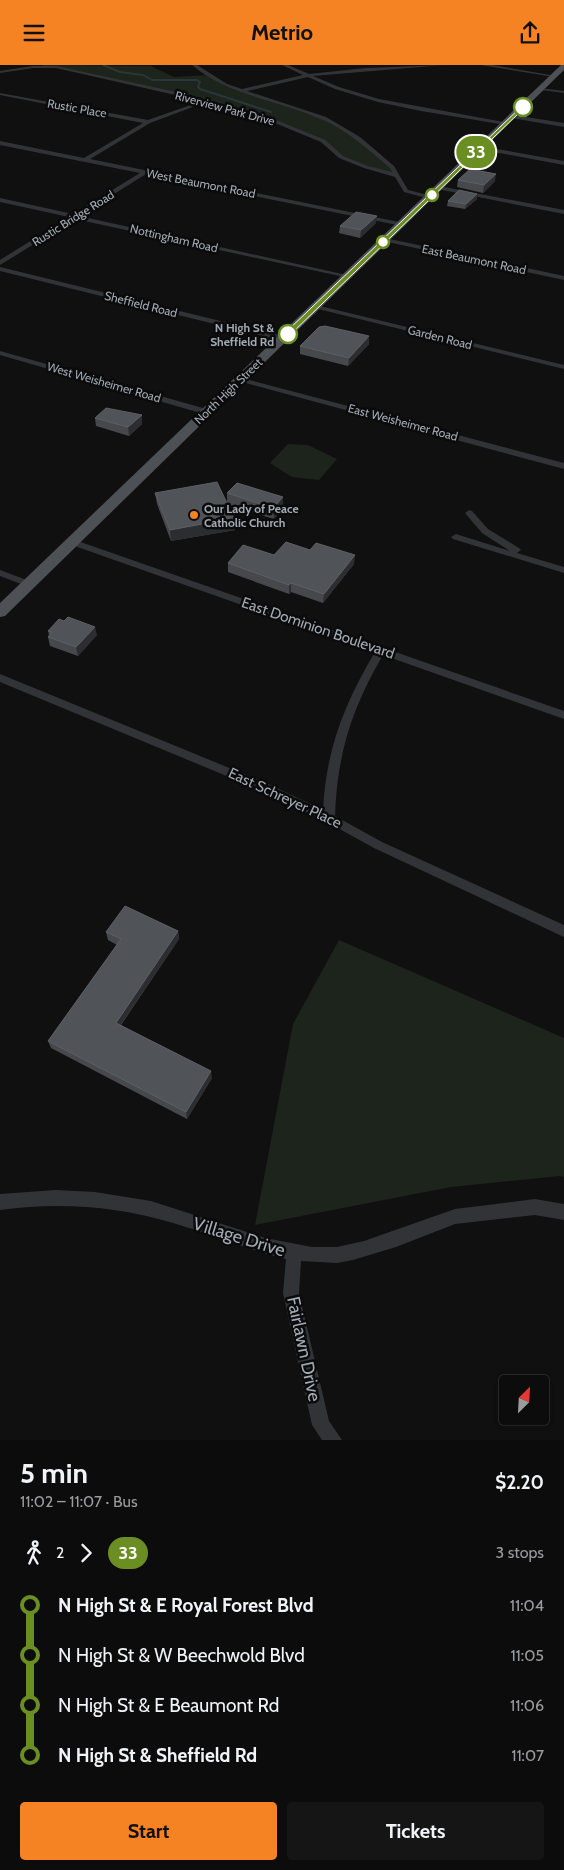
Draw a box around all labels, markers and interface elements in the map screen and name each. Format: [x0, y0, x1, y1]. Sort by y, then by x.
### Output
icon: menu [20, 19, 48, 47]
text: Metrio [251, 19, 313, 46]
icon: share [516, 19, 544, 47]
street label: Riverview Park Drive [173, 87, 277, 129]
street label: Rustic Place [46, 95, 108, 121]
unlabelled marker [513, 97, 533, 117]
line badge: 33 [454, 136, 498, 168]
text: 33 [466, 141, 486, 163]
street label: West Beaumont Road [145, 165, 257, 201]
street label: Rustic Bridge Road [29, 187, 117, 249]
unlabelled marker [425, 188, 439, 202]
street label: Nottingham Road [129, 221, 219, 255]
unlabelled marker [376, 235, 390, 249]
street label: East Beaumont Road [421, 241, 527, 277]
street label: Sheffield Road [103, 288, 179, 320]
place label: N High St & Sheffield Rd [210, 320, 274, 349]
street label: Garden Road [406, 322, 474, 352]
marker: N High St & Sheffield Rd [278, 324, 298, 344]
street label: North High Street [191, 355, 265, 427]
street label: West Weisheimer Road [45, 359, 163, 405]
street label: East Weisheimer Road [346, 400, 460, 444]
place label: Our Lady of Peace Catholic Church [204, 501, 299, 530]
marker: Our Lady of Peace Catholic Church [188, 509, 200, 521]
street label: East Dominion Boulevard [239, 593, 397, 663]
street label: East Schreyer Place [226, 764, 345, 832]
street label: Village Drive [190, 1213, 288, 1261]
street label: Fairlawn Drive [282, 1295, 326, 1403]
north arrow [499, 1375, 549, 1425]
map controls [499, 1375, 549, 1425]
text: 5 min [20, 1456, 88, 1490]
text: $2.20 [495, 1471, 544, 1494]
text: 11:02 – 11:07 · Bus [20, 1492, 138, 1511]
icon: walk [20, 1539, 48, 1567]
icon: forward [72, 1539, 100, 1567]
text: 33 [118, 1542, 138, 1564]
text: 2 [56, 1543, 64, 1562]
text: 3 stops [495, 1543, 544, 1562]
text: N High St & E Royal Forest Blvd [58, 1594, 314, 1617]
text: 11:04 [510, 1596, 544, 1615]
text: N High St & W Beechwold Blvd [58, 1644, 305, 1667]
text: 11:05 [510, 1646, 544, 1665]
text: N High St & E Beaumont Rd [58, 1694, 279, 1717]
text: 11:06 [510, 1696, 544, 1715]
text: N High St & Sheffield Rd [58, 1744, 257, 1767]
text: 11:07 [511, 1746, 544, 1765]
button: Start [20, 1802, 277, 1860]
button: Tickets [287, 1802, 544, 1860]

